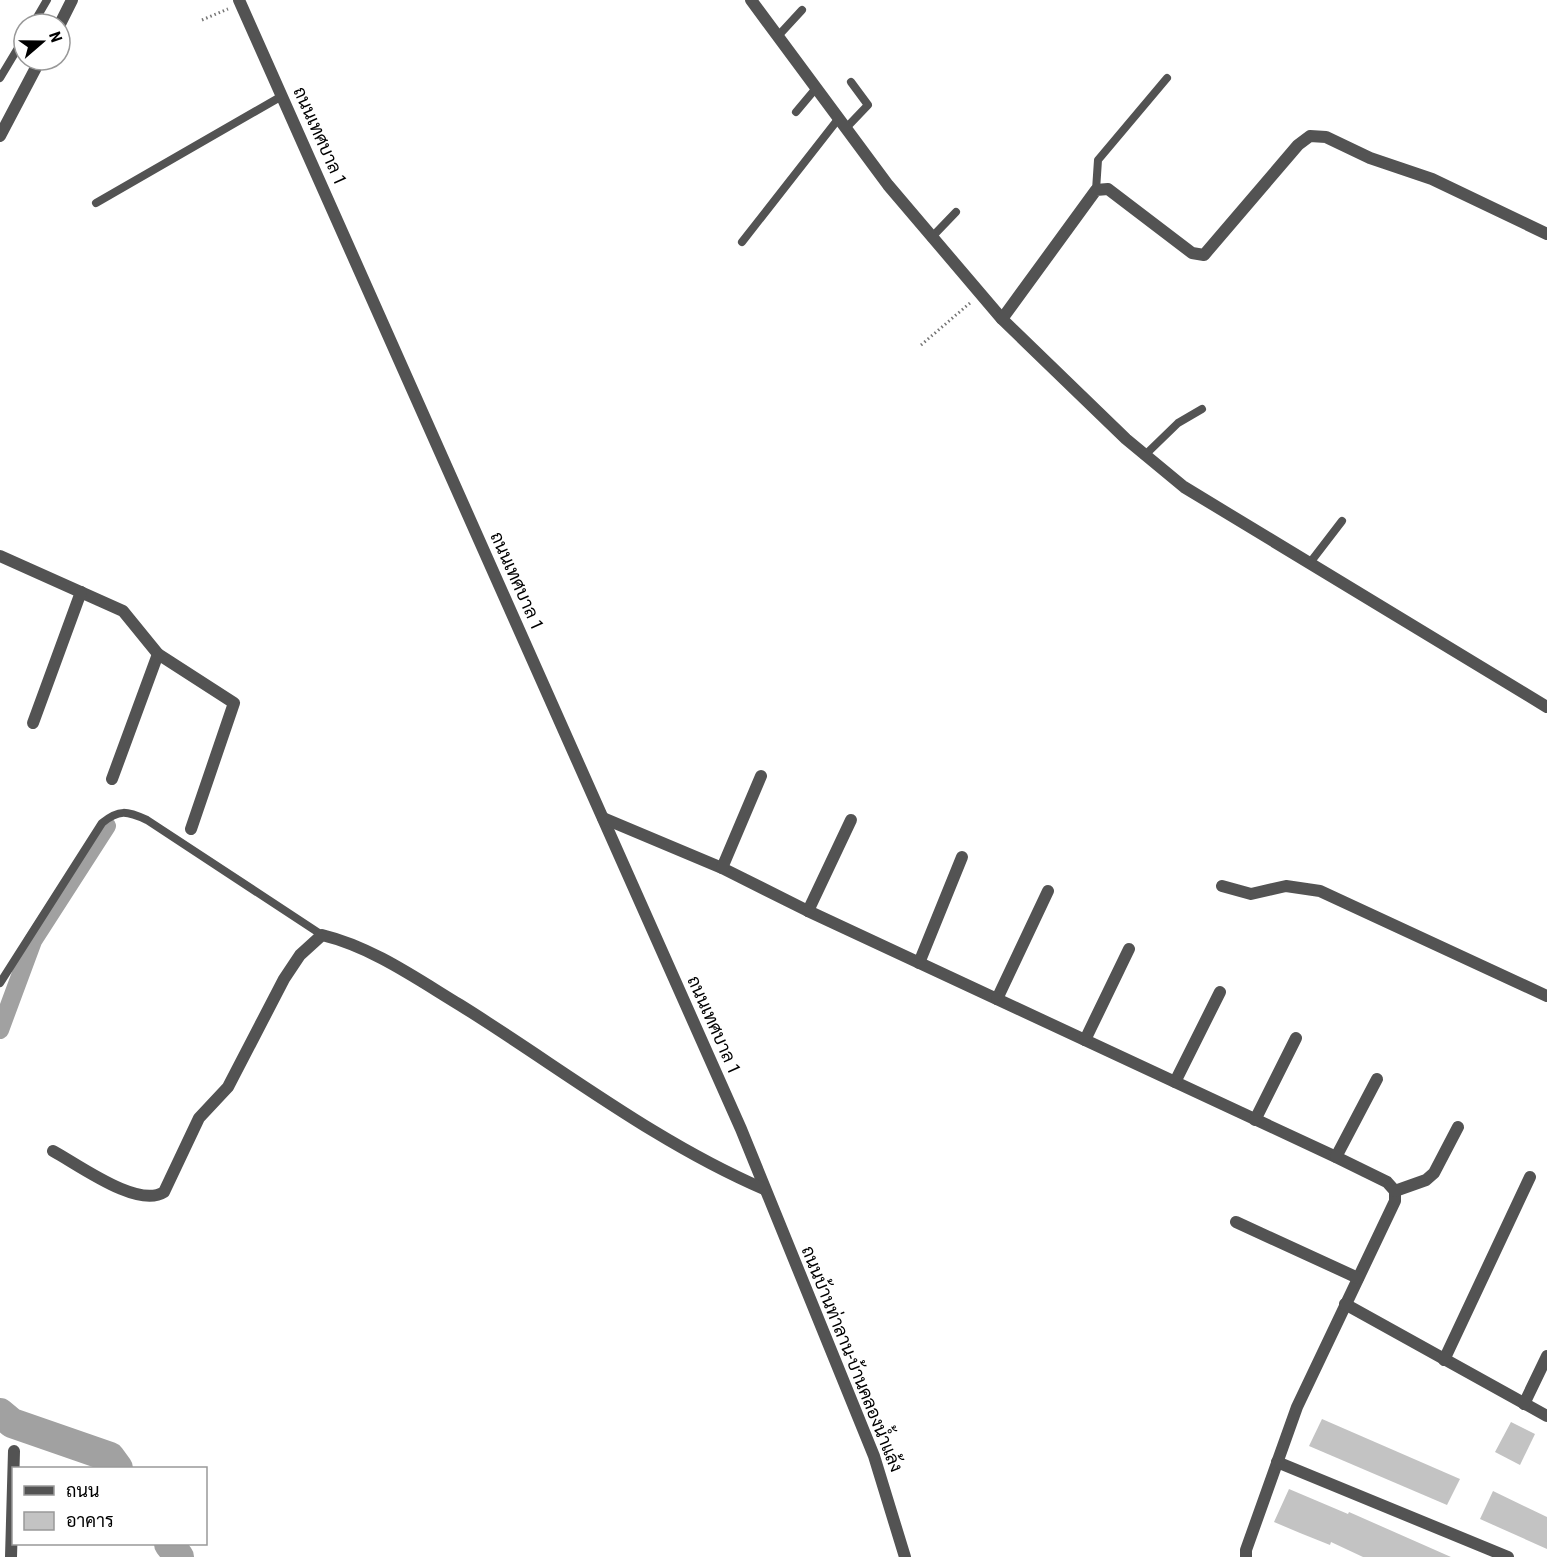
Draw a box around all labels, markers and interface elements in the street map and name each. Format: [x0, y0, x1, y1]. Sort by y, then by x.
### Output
north arrow [12, 12, 72, 72]
text: N [45, 29, 66, 45]
street label: ถนนเทศบาล 1 [289, 83, 351, 188]
street label: ถนนเทศบาล 1 [486, 528, 548, 633]
street label: ถนนเทศบาล 1 [683, 972, 745, 1077]
street label: ถนนบ้านท่าลาน-บ้านคลองน้ำแล้ง [797, 1241, 912, 1475]
legend [12, 1467, 207, 1545]
text: ถนน [66, 1480, 99, 1501]
text: อาคาร [66, 1510, 114, 1531]

